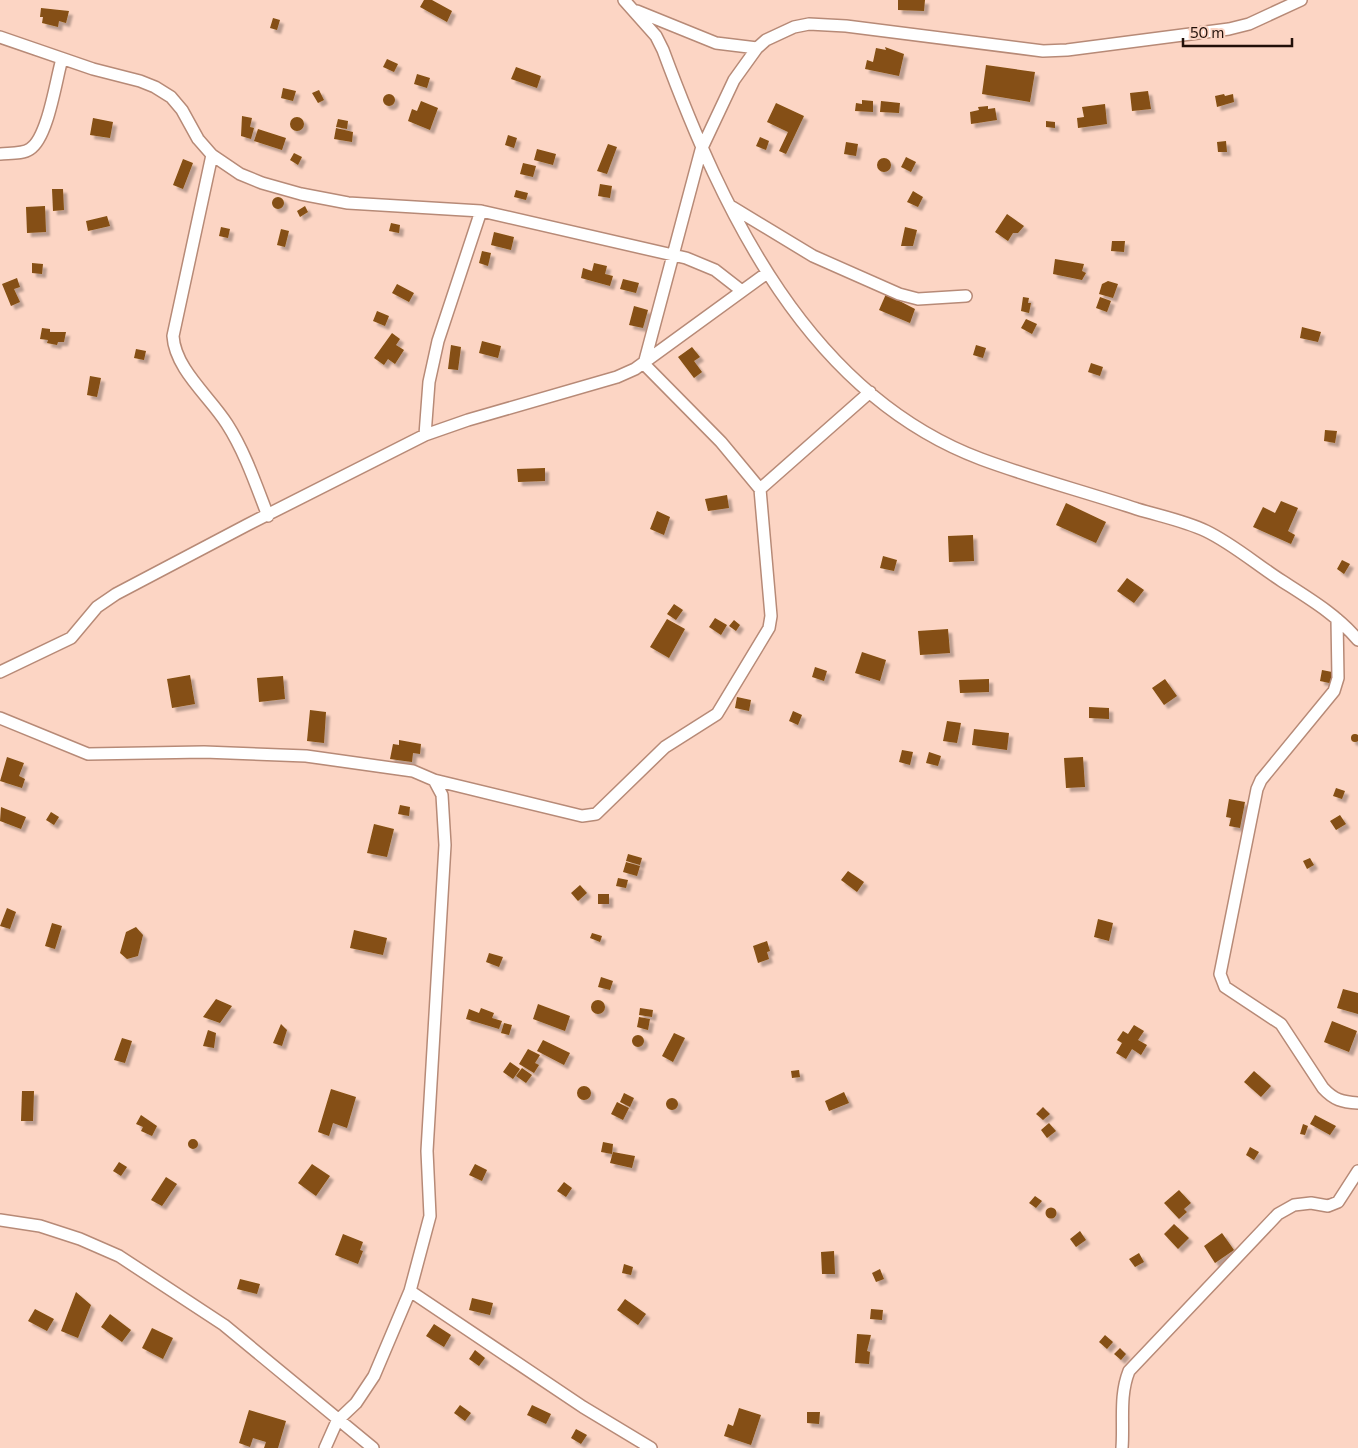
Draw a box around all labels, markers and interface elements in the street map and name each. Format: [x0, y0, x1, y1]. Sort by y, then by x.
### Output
scale bar [1183, 15, 1292, 47]
text: 50 m [1190, 23, 1224, 41]

